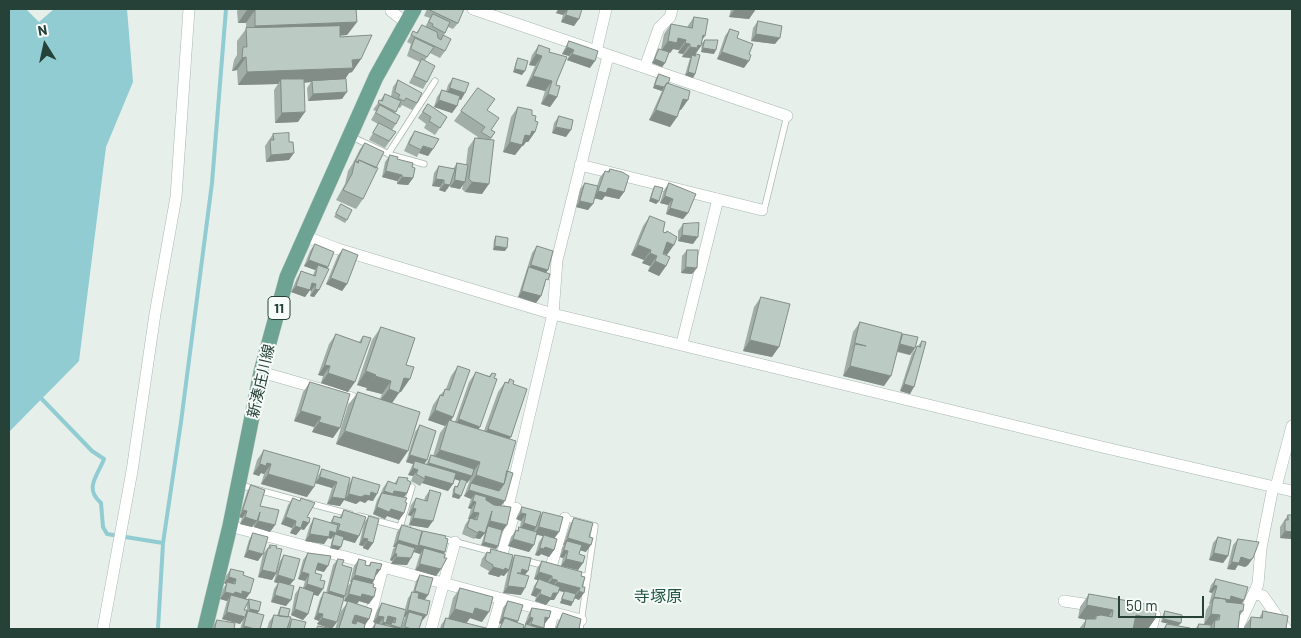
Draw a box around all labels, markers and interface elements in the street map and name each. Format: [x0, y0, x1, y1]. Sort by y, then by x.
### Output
north arrow [20, 20, 70, 70]
text: N [36, 21, 48, 39]
road number: 11 [268, 296, 290, 320]
street label: 新湊庄川線 [244, 342, 278, 420]
scale bar [1121, 586, 1207, 618]
district label: 寺塚原 [634, 587, 682, 607]
text: 50 m [1126, 596, 1158, 614]

